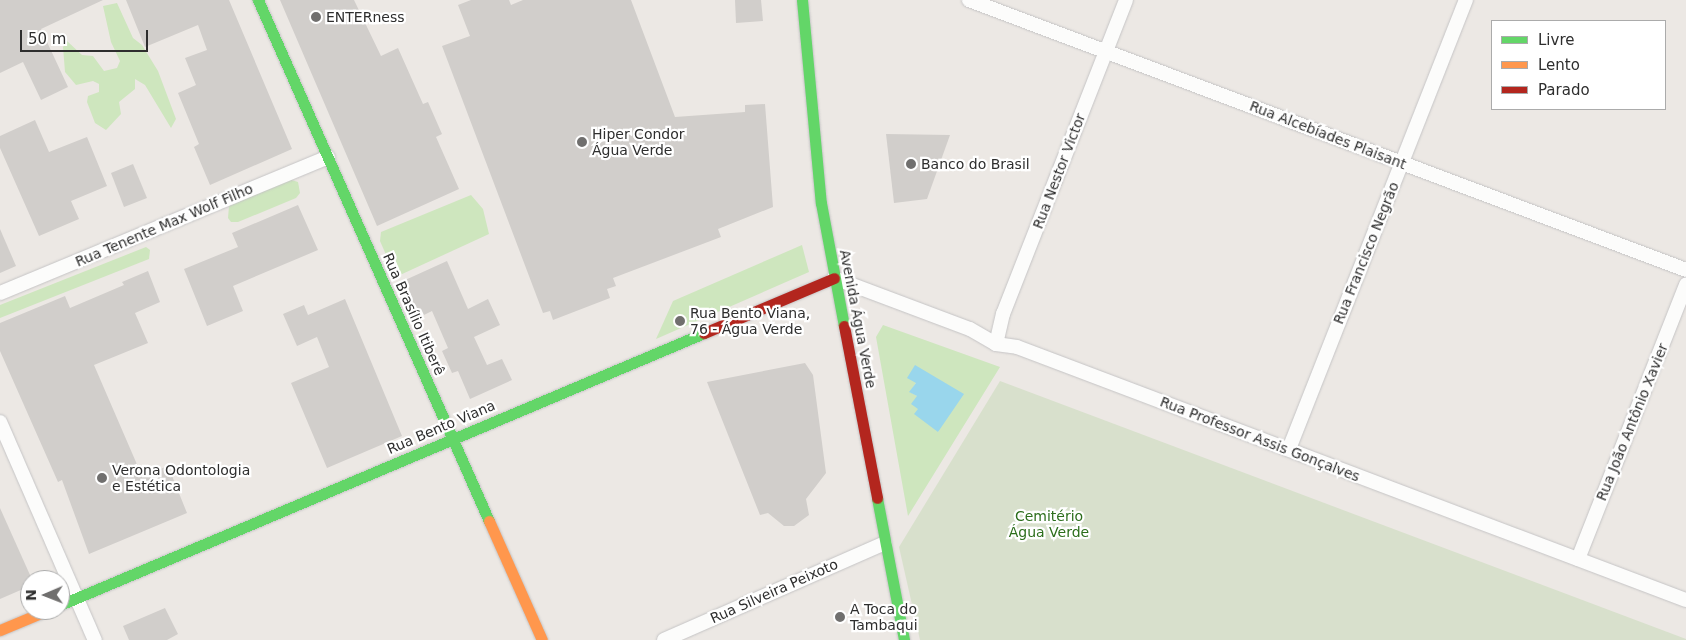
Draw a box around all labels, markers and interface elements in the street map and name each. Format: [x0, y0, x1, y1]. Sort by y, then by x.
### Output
place label: ENTERness [326, 9, 405, 25]
marker: ENTERness [310, 11, 322, 23]
scale bar [22, 20, 150, 52]
legend [1491, 20, 1666, 110]
text: 50 m [28, 30, 66, 48]
text: Livre [1538, 31, 1574, 49]
text: Lento [1538, 56, 1580, 74]
text: Parado [1538, 81, 1590, 99]
street label: Rua Alcebíades Plaisant [1247, 97, 1409, 173]
street label: Rua Nestor Victor [1029, 111, 1089, 231]
place label: Hiper Condor Água Verde [592, 126, 685, 158]
marker: Hiper Condor Água Verde [576, 136, 588, 148]
place label: Banco do Brasil [921, 156, 1030, 172]
marker: Banco do Brasil [905, 158, 917, 170]
street label: Rua Tenente Max Wolf Filho [73, 180, 255, 270]
street label: Rua Francisco Negrão [1330, 180, 1402, 326]
street label: Avenida Água Verde [836, 248, 880, 390]
street label: Rua Brasílio Itiberê [379, 250, 449, 378]
place label: Rua Bento Viana, 76 - Água Verde [690, 305, 810, 338]
marker: Rua Bento Viana, 76 - Água Verde [674, 315, 686, 327]
street label: Rua João Antônio Xavier [1593, 341, 1671, 503]
street label: Rua Professor Assis Gonçalves [1158, 393, 1362, 485]
street label: Rua Bento Viana [384, 397, 498, 457]
place label: Verona Odontologia e Estética [112, 462, 250, 494]
marker: Verona Odontologia e Estética [96, 472, 108, 484]
park label: Cemitério Água Verde [1009, 508, 1089, 540]
street label: Rua Silveira Peixoto [707, 555, 841, 627]
north arrow [20, 570, 70, 620]
text: N [23, 589, 39, 601]
place label: A Toca do Tambaqui [850, 601, 918, 634]
marker: A Toca do Tambaqui [834, 611, 846, 623]

